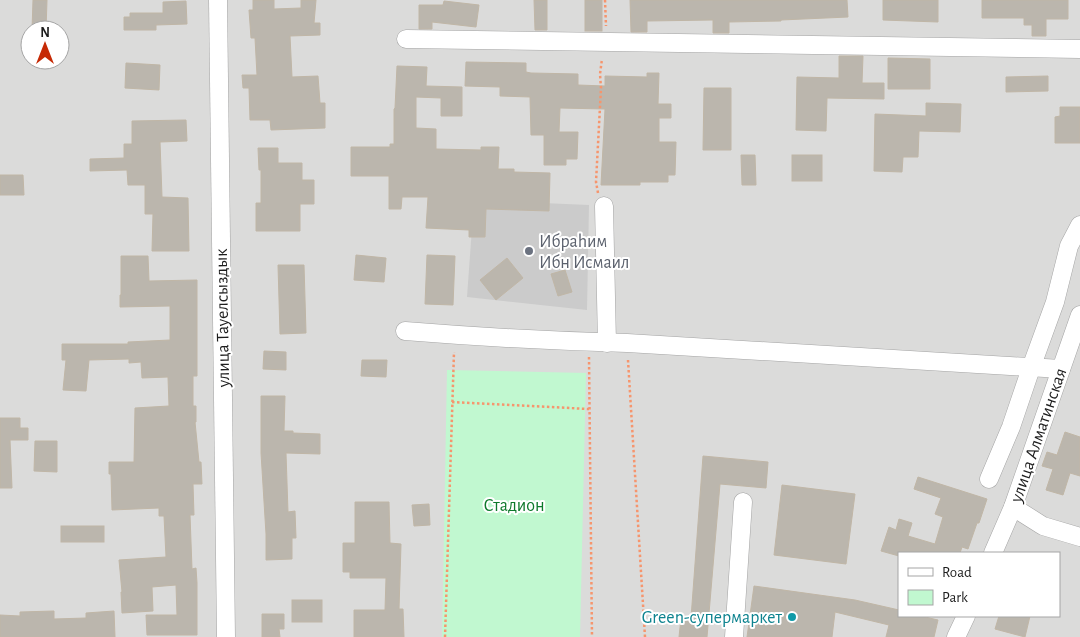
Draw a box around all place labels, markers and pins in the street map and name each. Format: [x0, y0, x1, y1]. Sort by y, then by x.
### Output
place label: Ибраһим Ибн Исмаил [539, 232, 629, 272]
marker: Ибраһим Ибн Исмаил [523, 245, 535, 257]
place label: Green-супермаркет [642, 609, 783, 627]
marker: Green-супермаркет [786, 611, 798, 623]

